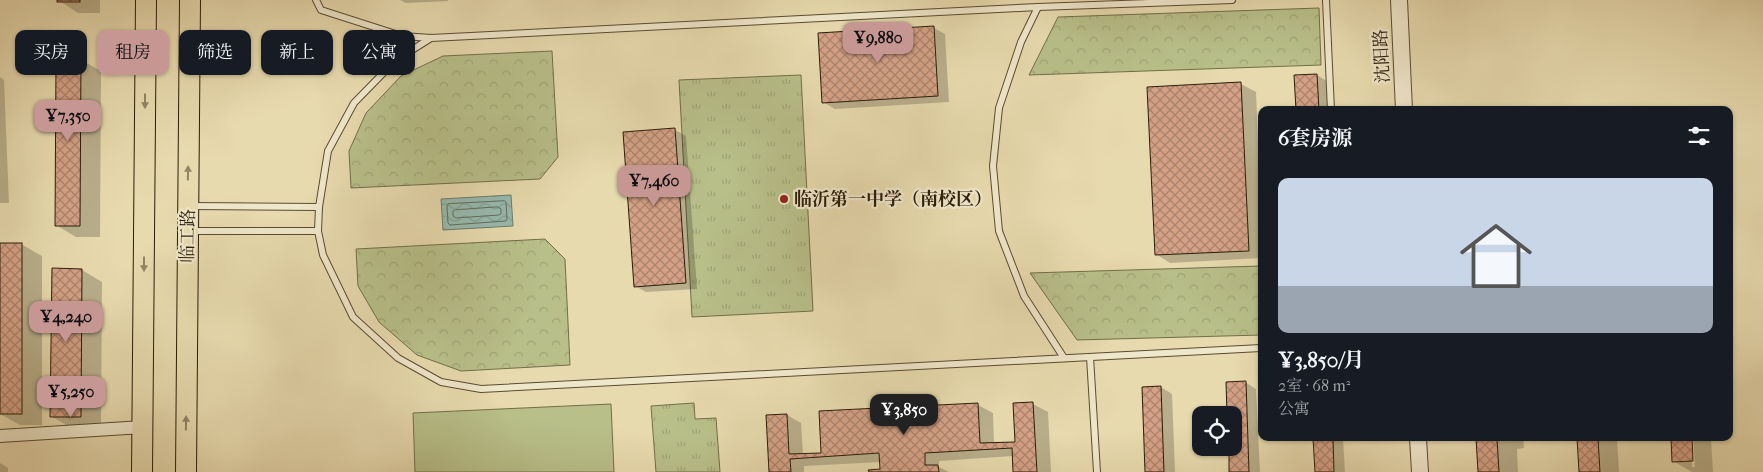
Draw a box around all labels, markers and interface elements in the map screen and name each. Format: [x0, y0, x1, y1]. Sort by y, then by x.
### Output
pin: ¥9,880 [837, 22, 919, 64]
text: ¥9,880 [853, 28, 903, 47]
street label: 沈阳路 [1370, 28, 1394, 84]
chip: 买房 [15, 30, 87, 75]
chip: 租房 [97, 30, 169, 75]
chip: 筛选 [179, 30, 251, 75]
chip: 新上 [261, 30, 333, 75]
chip: 公寓 [343, 30, 415, 75]
one-way arrow [141, 93, 149, 109]
pin: ¥7,350 [27, 100, 109, 142]
text: ¥7,350 [45, 106, 91, 125]
icon: filters [1685, 122, 1713, 150]
text: 6套房源 [1278, 126, 1352, 150]
pin: ¥7,460 [613, 164, 695, 207]
one-way arrow [184, 165, 192, 181]
text: ¥7,460 [629, 171, 679, 190]
place label: 临沂第一中学（南校区） [794, 189, 992, 210]
marker: 临沂第一中学（南校区） [778, 193, 790, 205]
street label: 临工路 [177, 209, 199, 263]
icon: home [1451, 211, 1541, 301]
one-way arrow [140, 256, 148, 272]
pin: ¥4,240 [25, 300, 107, 343]
text: ¥4,240 [40, 307, 92, 326]
text: ¥3,850/月 [1278, 348, 1365, 372]
pin: ¥5,250 [30, 376, 112, 418]
text: 2室 · 68 m² [1278, 376, 1350, 395]
text: ¥5,250 [48, 382, 94, 401]
pin: ¥3,850 [863, 394, 945, 436]
text: 公寓 [1278, 399, 1310, 418]
text: ¥3,850 [881, 400, 927, 419]
map controls [1192, 406, 1242, 456]
button: locate [1192, 406, 1242, 456]
one-way arrow [182, 415, 190, 431]

